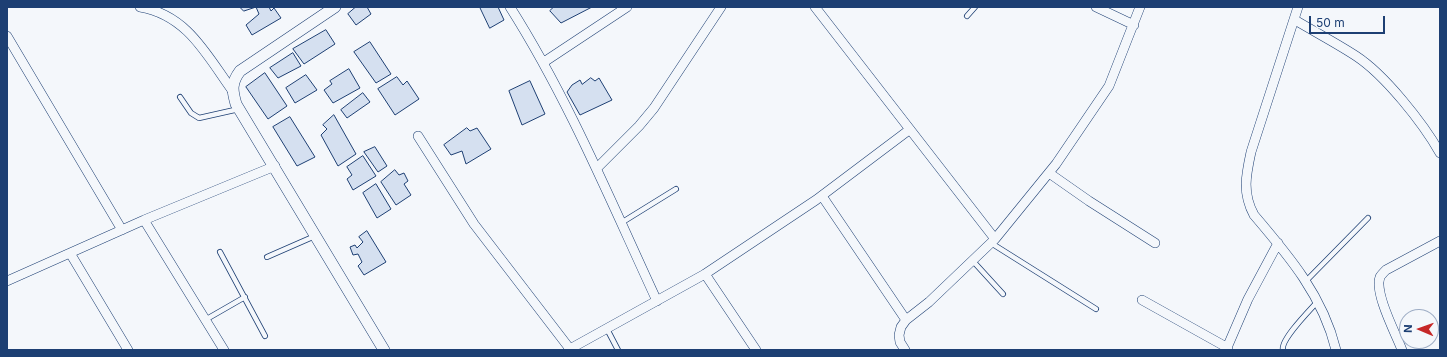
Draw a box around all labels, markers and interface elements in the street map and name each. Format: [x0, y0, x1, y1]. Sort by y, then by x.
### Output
scale bar [1311, 8, 1387, 34]
text: 50 m [1316, 15, 1345, 30]
north arrow [1399, 309, 1439, 349]
text: N [1401, 324, 1415, 333]

